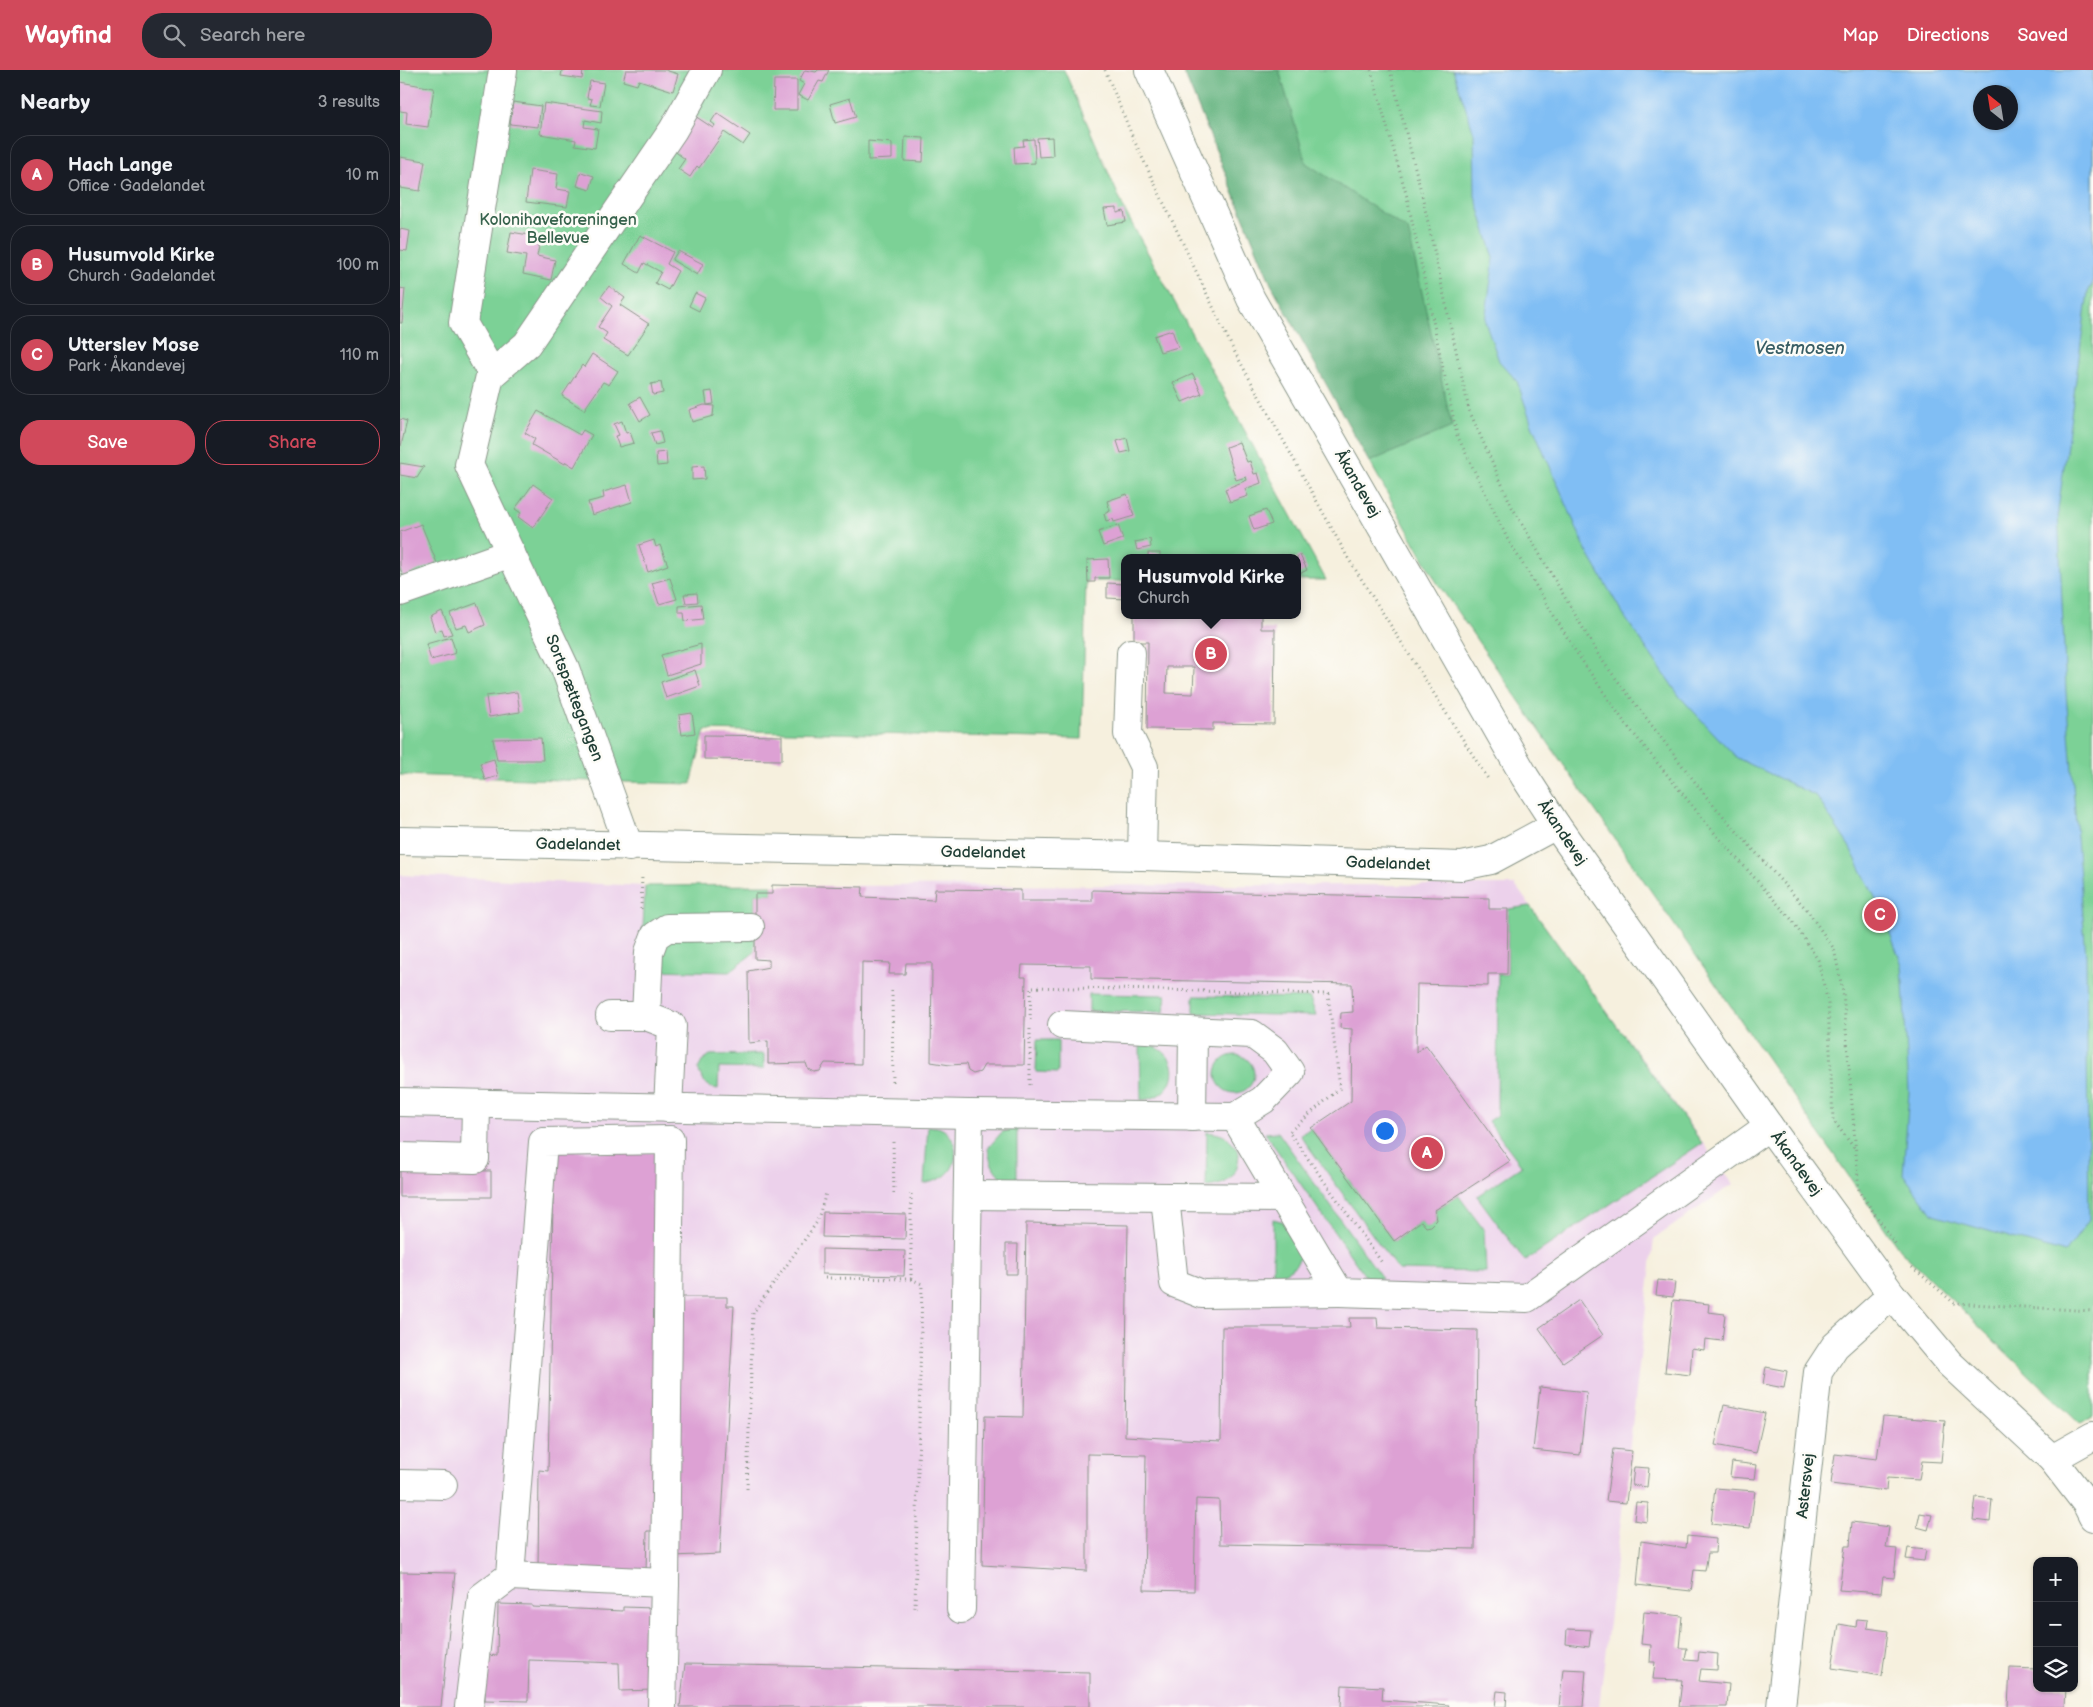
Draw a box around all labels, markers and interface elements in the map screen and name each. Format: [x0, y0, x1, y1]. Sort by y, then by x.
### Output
search box [142, 13, 492, 58]
text: Wayfind [25, 21, 112, 50]
icon: search [160, 21, 188, 49]
text: Search here [200, 24, 305, 47]
text: Map [1843, 25, 1879, 46]
text: Directions [1907, 25, 1989, 46]
text: Saved [2017, 25, 2068, 46]
north arrow [1973, 85, 2018, 130]
text: Nearby [20, 90, 90, 115]
text: 3 results [318, 93, 380, 112]
text: Hach Lange [68, 154, 173, 177]
text: A [32, 166, 42, 185]
text: 10 m [346, 166, 379, 185]
text: Office · Gadelandet [68, 177, 205, 196]
park label: Kolonihaveforeningen Bellevue [479, 211, 637, 248]
text: Husumvold Kirke [68, 244, 215, 267]
text: B [31, 256, 43, 275]
text: 100 m [336, 256, 379, 275]
text: Church · Gadelandet [68, 267, 215, 286]
text: Utterslev Mose [68, 334, 199, 357]
water label: Vestmosen [1755, 338, 1845, 359]
text: C [31, 346, 43, 365]
text: 110 m [340, 346, 379, 365]
text: Park · Åkandevej [68, 357, 185, 376]
button: Save [20, 420, 195, 465]
button: Share [205, 420, 380, 465]
street label: Åkandevej [1330, 446, 1386, 521]
popup [1121, 554, 1301, 619]
text: Husumvold Kirke [1138, 566, 1284, 589]
text: Church [1138, 589, 1190, 608]
street label: Sortspættegangen [541, 632, 607, 764]
pin: B [1195, 635, 1227, 673]
street label: Åkandevej [1533, 796, 1592, 869]
street label: Gadelandet [535, 835, 621, 855]
street label: Gadelandet [940, 843, 1026, 863]
street label: Gadelandet [1345, 853, 1431, 875]
pin: C [1864, 896, 1896, 934]
your location [1372, 1118, 1398, 1144]
street label: Åkandevej [1766, 1127, 1827, 1200]
pin: A [1411, 1134, 1443, 1172]
street label: Astersvej [1793, 1452, 1819, 1520]
map controls [2033, 1557, 2078, 1692]
button: + [2033, 1557, 2078, 1602]
button: − [2033, 1602, 2078, 1647]
button: layers [2033, 1647, 2078, 1692]

